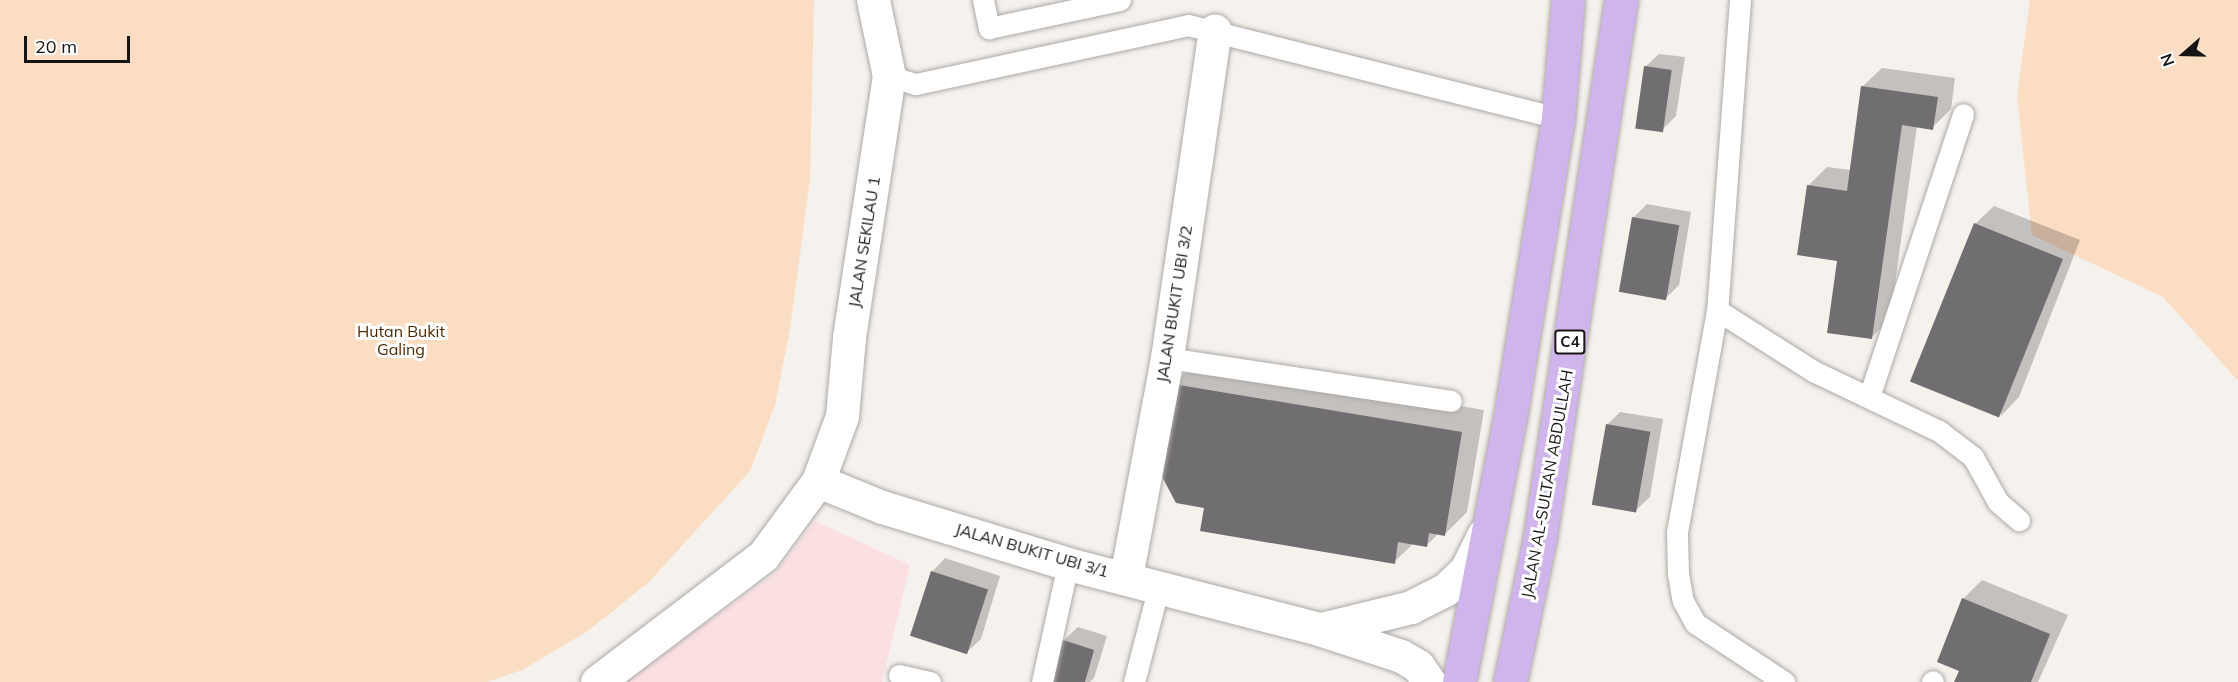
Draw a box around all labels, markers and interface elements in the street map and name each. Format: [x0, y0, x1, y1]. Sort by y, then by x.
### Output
scale bar [27, 24, 134, 62]
north arrow [2154, 24, 2214, 84]
text: 20 m [35, 35, 77, 58]
text: N [2156, 51, 2179, 69]
street label: JALAN SEKILAU 1 [844, 175, 884, 309]
street label: JALAN BUKIT UBI 3/2 [1152, 224, 1196, 384]
park label: Hutan Bukit Galing [357, 321, 445, 359]
road number: C4 [1554, 330, 1586, 354]
street label: JALAN AL-SULTAN ABDULLAH [1517, 368, 1577, 600]
street label: JALAN BUKIT UBI 3/1 [953, 519, 1111, 581]

